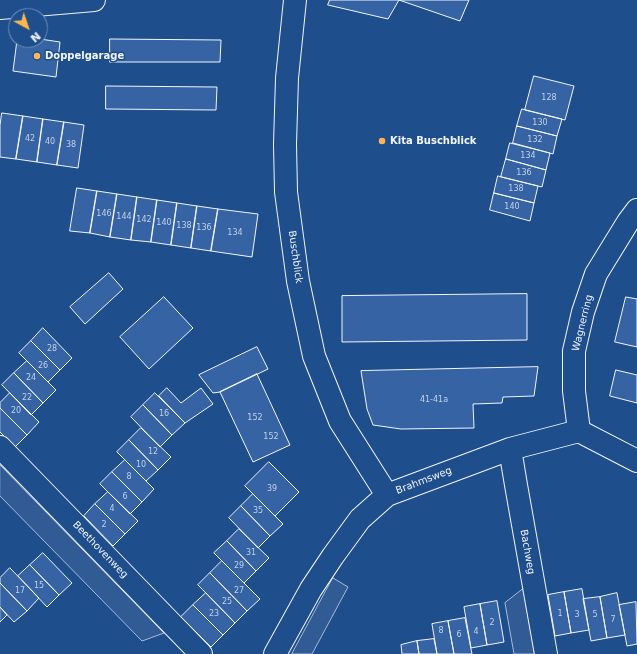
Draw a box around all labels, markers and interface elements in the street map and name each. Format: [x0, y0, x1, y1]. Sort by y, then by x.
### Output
north arrow [8, 8, 48, 48]
text: N [28, 29, 43, 45]
place label: Doppelgarage [45, 50, 124, 62]
marker: Doppelgarage [32, 51, 42, 61]
house number: 128 [541, 93, 557, 103]
house number: 130 [532, 118, 548, 128]
house number: 42 [25, 134, 35, 144]
place label: Kita Buschblick [390, 135, 477, 147]
house number: 132 [527, 135, 543, 145]
marker: Kita Buschblick [377, 136, 387, 146]
house number: 40 [45, 137, 55, 147]
house number: 38 [66, 140, 76, 150]
house number: 134 [520, 151, 536, 161]
house number: 136 [516, 168, 532, 178]
house number: 138 [508, 184, 524, 194]
house number: 140 [504, 202, 520, 212]
house number: 146 [96, 209, 112, 219]
house number: 144 [116, 212, 132, 222]
house number: 142 [136, 215, 152, 225]
house number: 140 [156, 218, 172, 228]
house number: 138 [176, 221, 192, 231]
house number: 136 [196, 223, 212, 233]
house number: 134 [227, 228, 243, 238]
street label: Buschblick [285, 230, 305, 284]
street label: Wagnerring [570, 294, 596, 352]
house number: 28 [47, 344, 57, 354]
house number: 26 [38, 361, 48, 371]
house number: 24 [26, 373, 36, 383]
house number: 22 [22, 393, 32, 403]
house number: 41-41a [420, 395, 448, 405]
house number: 20 [11, 406, 21, 416]
house number: 16 [159, 409, 169, 419]
house number: 152 [247, 413, 263, 423]
house number: 152 [263, 432, 279, 442]
house number: 12 [148, 447, 158, 457]
house number: 10 [136, 460, 146, 470]
street label: Brahmsweg [394, 465, 454, 497]
house number: 8 [126, 472, 132, 482]
house number: 39 [267, 484, 277, 494]
house number: 6 [122, 492, 128, 502]
house number: 4 [109, 504, 115, 514]
house number: 35 [253, 506, 263, 516]
street label: Beethovenweg [70, 519, 130, 581]
house number: 2 [101, 520, 107, 530]
street label: Bachweg [517, 529, 537, 575]
house number: 31 [246, 548, 256, 558]
house number: 29 [234, 561, 244, 571]
house number: 15 [34, 581, 44, 591]
house number: 17 [15, 586, 25, 596]
house number: 27 [234, 586, 244, 596]
house number: 25 [222, 597, 232, 607]
house number: 23 [209, 609, 219, 619]
house number: 1 [557, 609, 563, 619]
house number: 3 [574, 610, 580, 620]
house number: 5 [592, 610, 598, 620]
house number: 7 [610, 615, 616, 625]
house number: 2 [489, 618, 495, 628]
house number: 8 [438, 626, 444, 636]
house number: 4 [473, 627, 479, 637]
house number: 6 [456, 630, 462, 640]

